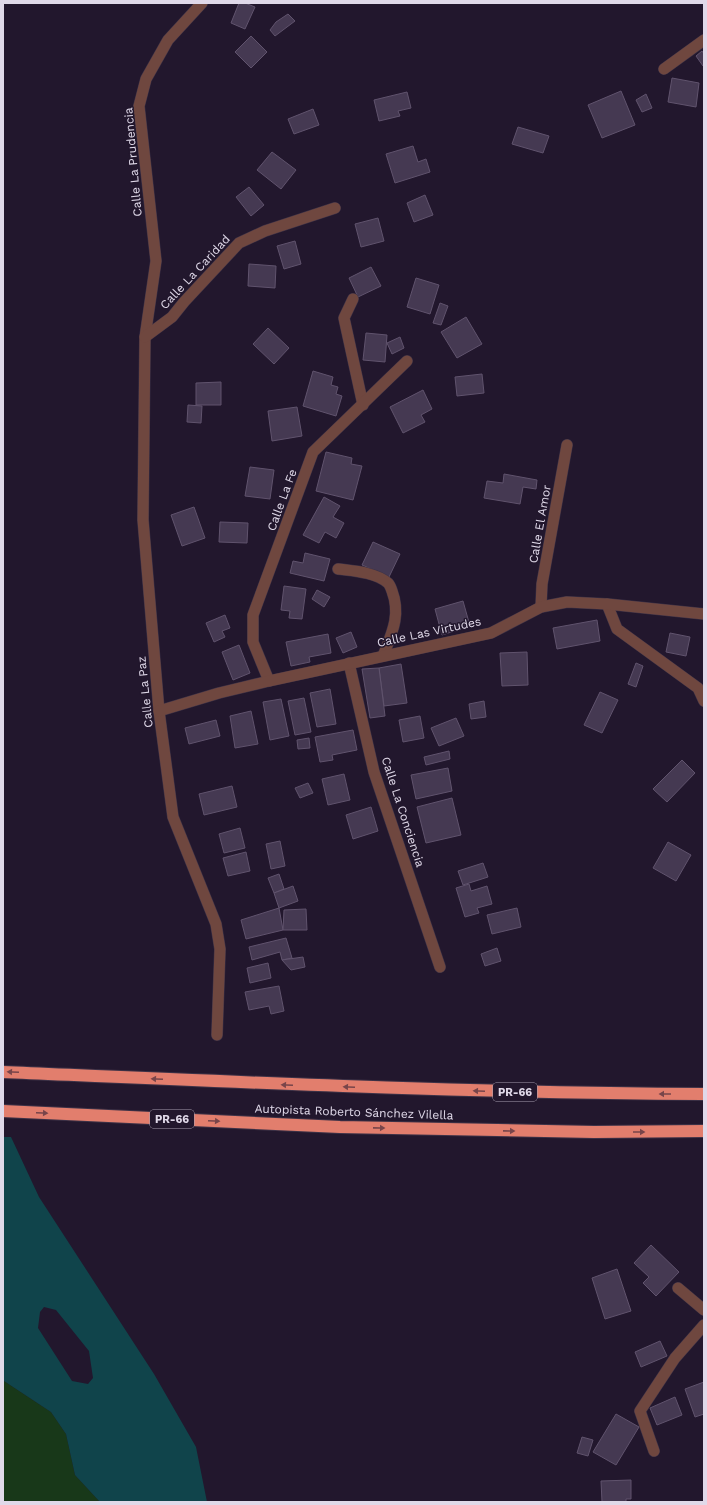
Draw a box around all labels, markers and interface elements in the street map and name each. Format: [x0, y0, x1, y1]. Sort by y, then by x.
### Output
street label: Calle La Prudencia [121, 107, 145, 217]
street label: Calle La Caridad [157, 232, 233, 312]
street label: Calle La Fe [264, 467, 300, 533]
street label: Calle El Amor [526, 484, 554, 564]
street label: Calle Las Virtudes [376, 614, 482, 650]
street label: Calle La Paz [134, 656, 156, 728]
street label: Calle La Conciencia [379, 755, 427, 869]
one-way arrow [7, 1069, 19, 1076]
one-way arrow [151, 1075, 163, 1082]
one-way arrow [281, 1081, 293, 1088]
road number: PR-66 [493, 1083, 537, 1101]
one-way arrow [342, 1084, 355, 1090]
one-way arrow [473, 1087, 485, 1094]
one-way arrow [658, 1091, 671, 1097]
street label: Autopista Roberto Sánchez Vilella [254, 1102, 454, 1122]
one-way arrow [36, 1109, 48, 1116]
road number: PR-66 [150, 1110, 194, 1128]
one-way arrow [208, 1118, 221, 1124]
one-way arrow [373, 1125, 386, 1131]
one-way arrow [503, 1128, 516, 1134]
one-way arrow [633, 1129, 646, 1135]

